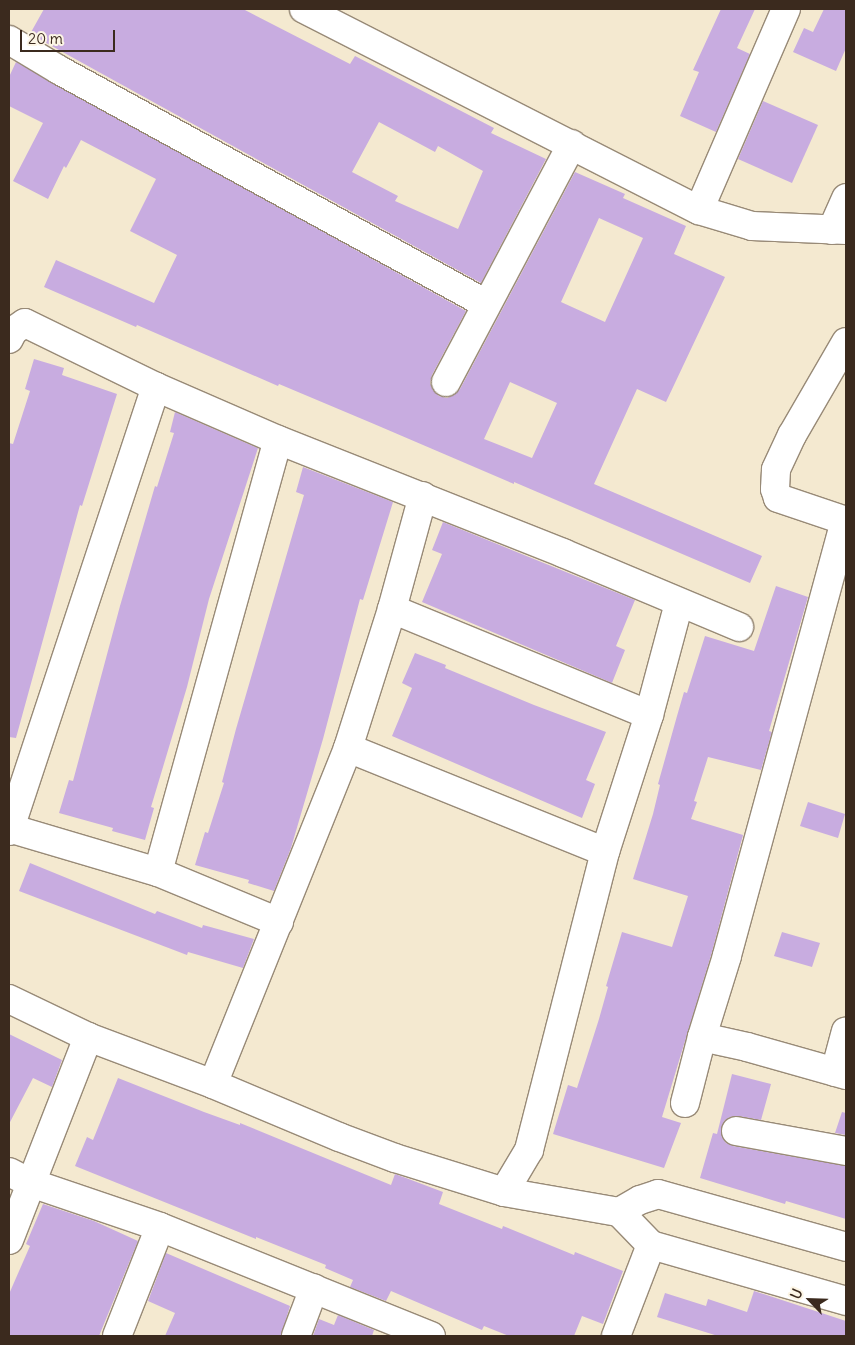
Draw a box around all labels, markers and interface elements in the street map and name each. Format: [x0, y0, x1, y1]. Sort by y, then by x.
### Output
scale bar [22, 20, 118, 52]
text: 20 m [28, 29, 63, 48]
north arrow [785, 1275, 835, 1325]
text: U [786, 1286, 806, 1302]

